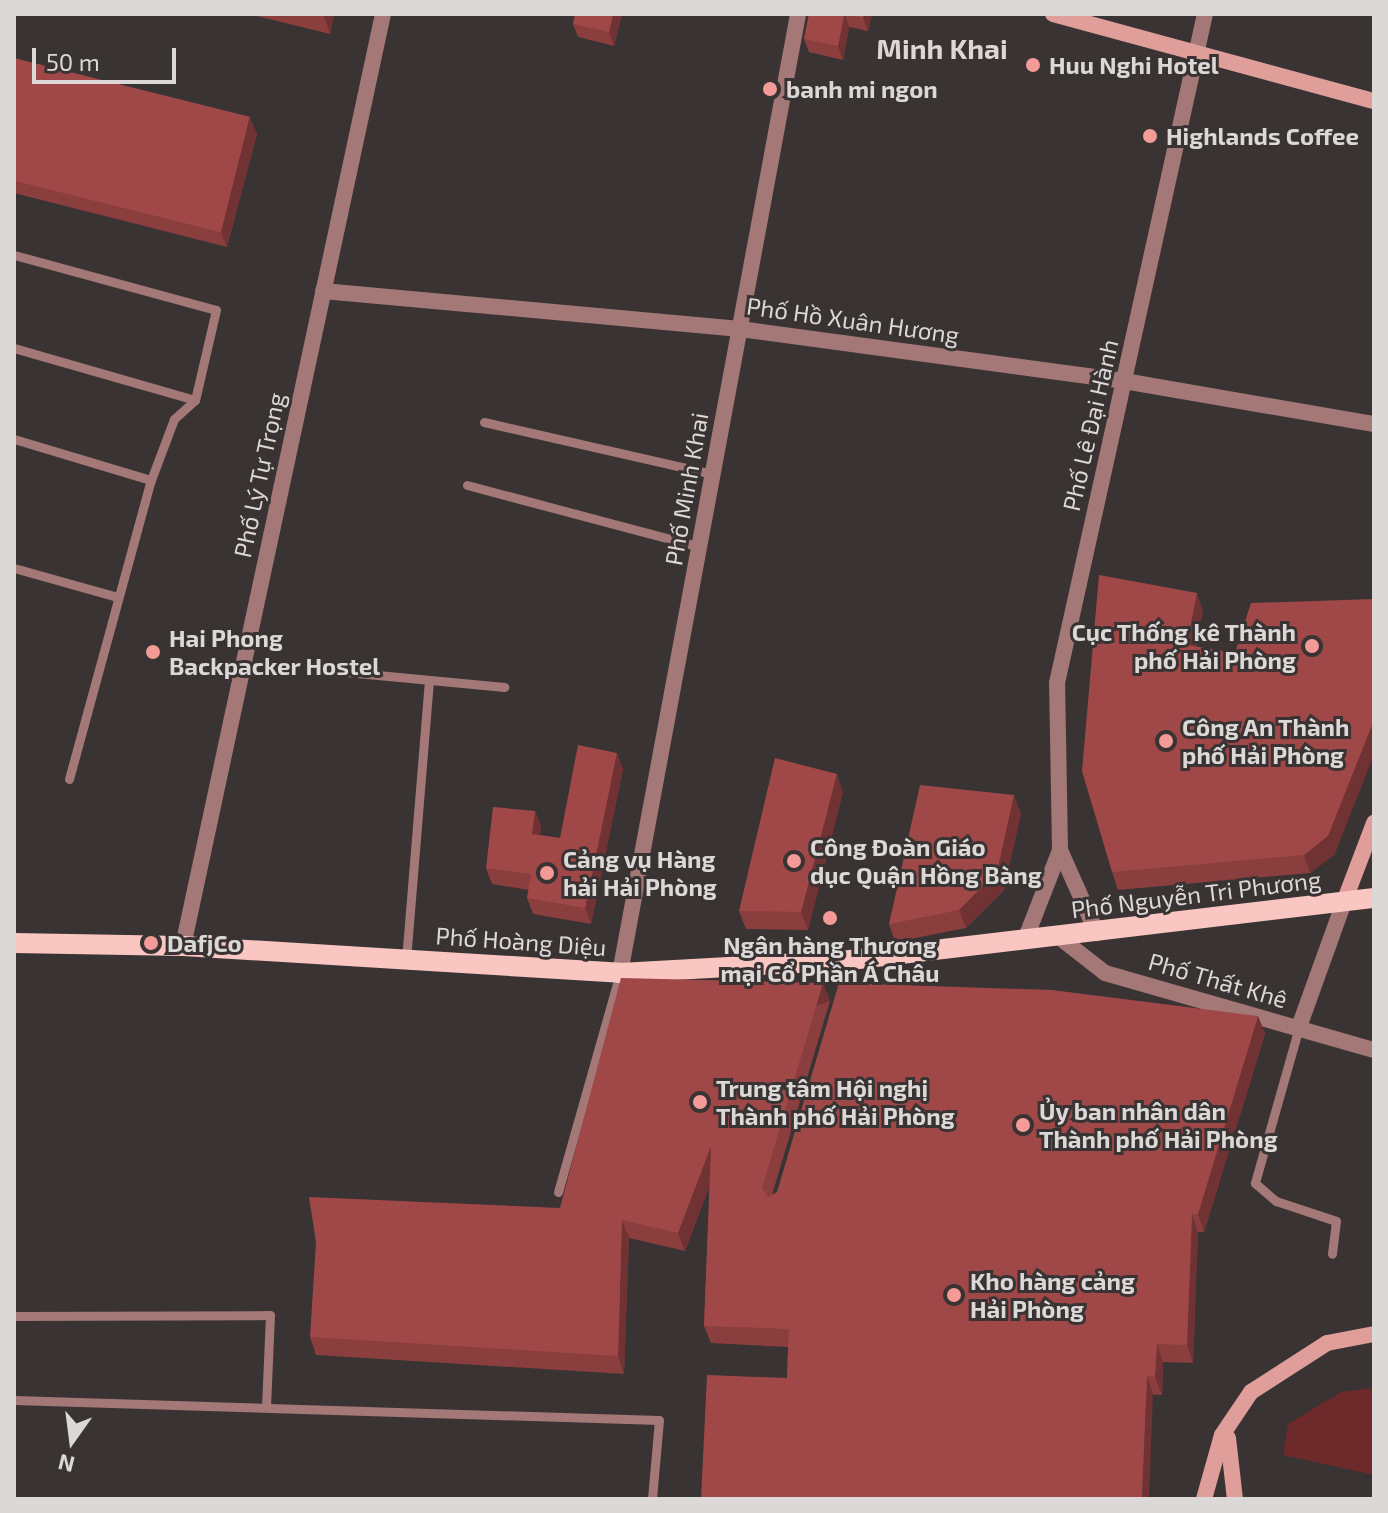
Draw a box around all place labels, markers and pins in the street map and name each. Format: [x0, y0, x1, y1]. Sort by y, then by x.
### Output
place label: Huu Nghi Hotel [1049, 51, 1219, 79]
marker: Huu Nghi Hotel [1024, 56, 1042, 74]
place label: banh mi ngon [786, 75, 938, 103]
marker: banh mi ngon [761, 80, 779, 98]
place label: Highlands Coffee [1166, 122, 1359, 150]
marker: Highlands Coffee [1141, 127, 1159, 145]
place label: Cục Thống kê Thành phố Hải Phòng [1071, 618, 1296, 674]
place label: Hai Phong Backpacker Hostel [169, 624, 381, 680]
marker: Cục Thống kê Thành phố Hải Phòng [1303, 637, 1321, 655]
marker: Hai Phong Backpacker Hostel [144, 643, 162, 661]
place label: Công An Thành phố Hải Phòng [1182, 713, 1351, 769]
marker: Công An Thành phố Hải Phòng [1157, 732, 1175, 750]
place label: Công Đoàn Giáo dục Quận Hồng Bàng [810, 833, 1042, 889]
place label: Cảng vụ Hàng hải Hải Phòng [563, 845, 717, 901]
marker: Công Đoàn Giáo dục Quận Hồng Bàng [785, 852, 803, 870]
marker: Cảng vụ Hàng hải Hải Phòng [538, 864, 556, 882]
marker: Ngân hàng Thương mại Cổ Phần Á Châu [821, 909, 839, 927]
place label: DafjCo [167, 929, 242, 957]
place label: Ngân hàng Thương mại Cổ Phần Á Châu [720, 931, 940, 987]
marker: DafjCo [142, 934, 160, 952]
place label: Trung tâm Hội nghị Thành phố Hải Phòng [716, 1074, 955, 1130]
marker: Trung tâm Hội nghị Thành phố Hải Phòng [691, 1093, 709, 1111]
place label: Ủy ban nhân dân Thành phố Hải Phòng [1039, 1097, 1278, 1153]
marker: Ủy ban nhân dân Thành phố Hải Phòng [1014, 1116, 1032, 1134]
place label: Kho hàng cảng Hải Phòng [970, 1267, 1135, 1323]
marker: Kho hàng cảng Hải Phòng [945, 1286, 963, 1304]

